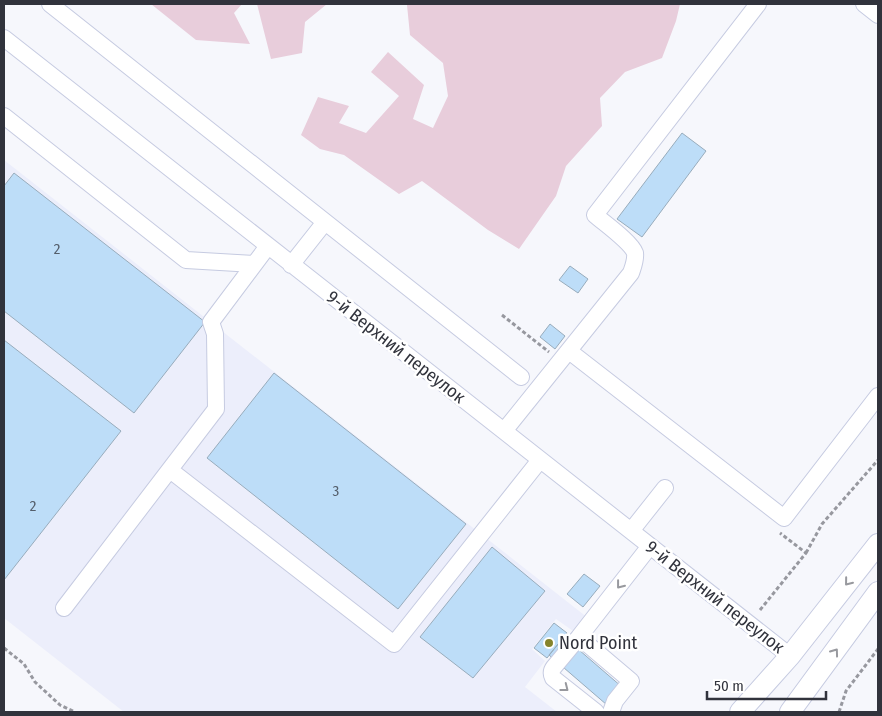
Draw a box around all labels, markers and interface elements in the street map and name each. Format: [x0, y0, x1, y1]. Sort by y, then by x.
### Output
house number: 2 [54, 240, 61, 258]
street label: 9-й Верхний переулок [322, 286, 470, 408]
house number: 3 [333, 482, 340, 500]
house number: 2 [30, 497, 37, 515]
street label: 9-й Верхний переулок [641, 536, 789, 658]
one-way arrow [844, 577, 853, 586]
one-way arrow [618, 579, 626, 588]
place label: Nord Point [559, 632, 637, 654]
marker: Nord Point [543, 637, 555, 649]
one-way arrow [829, 648, 838, 658]
scale bar [707, 668, 826, 700]
text: 50 m [714, 677, 744, 695]
one-way arrow [559, 682, 568, 691]

